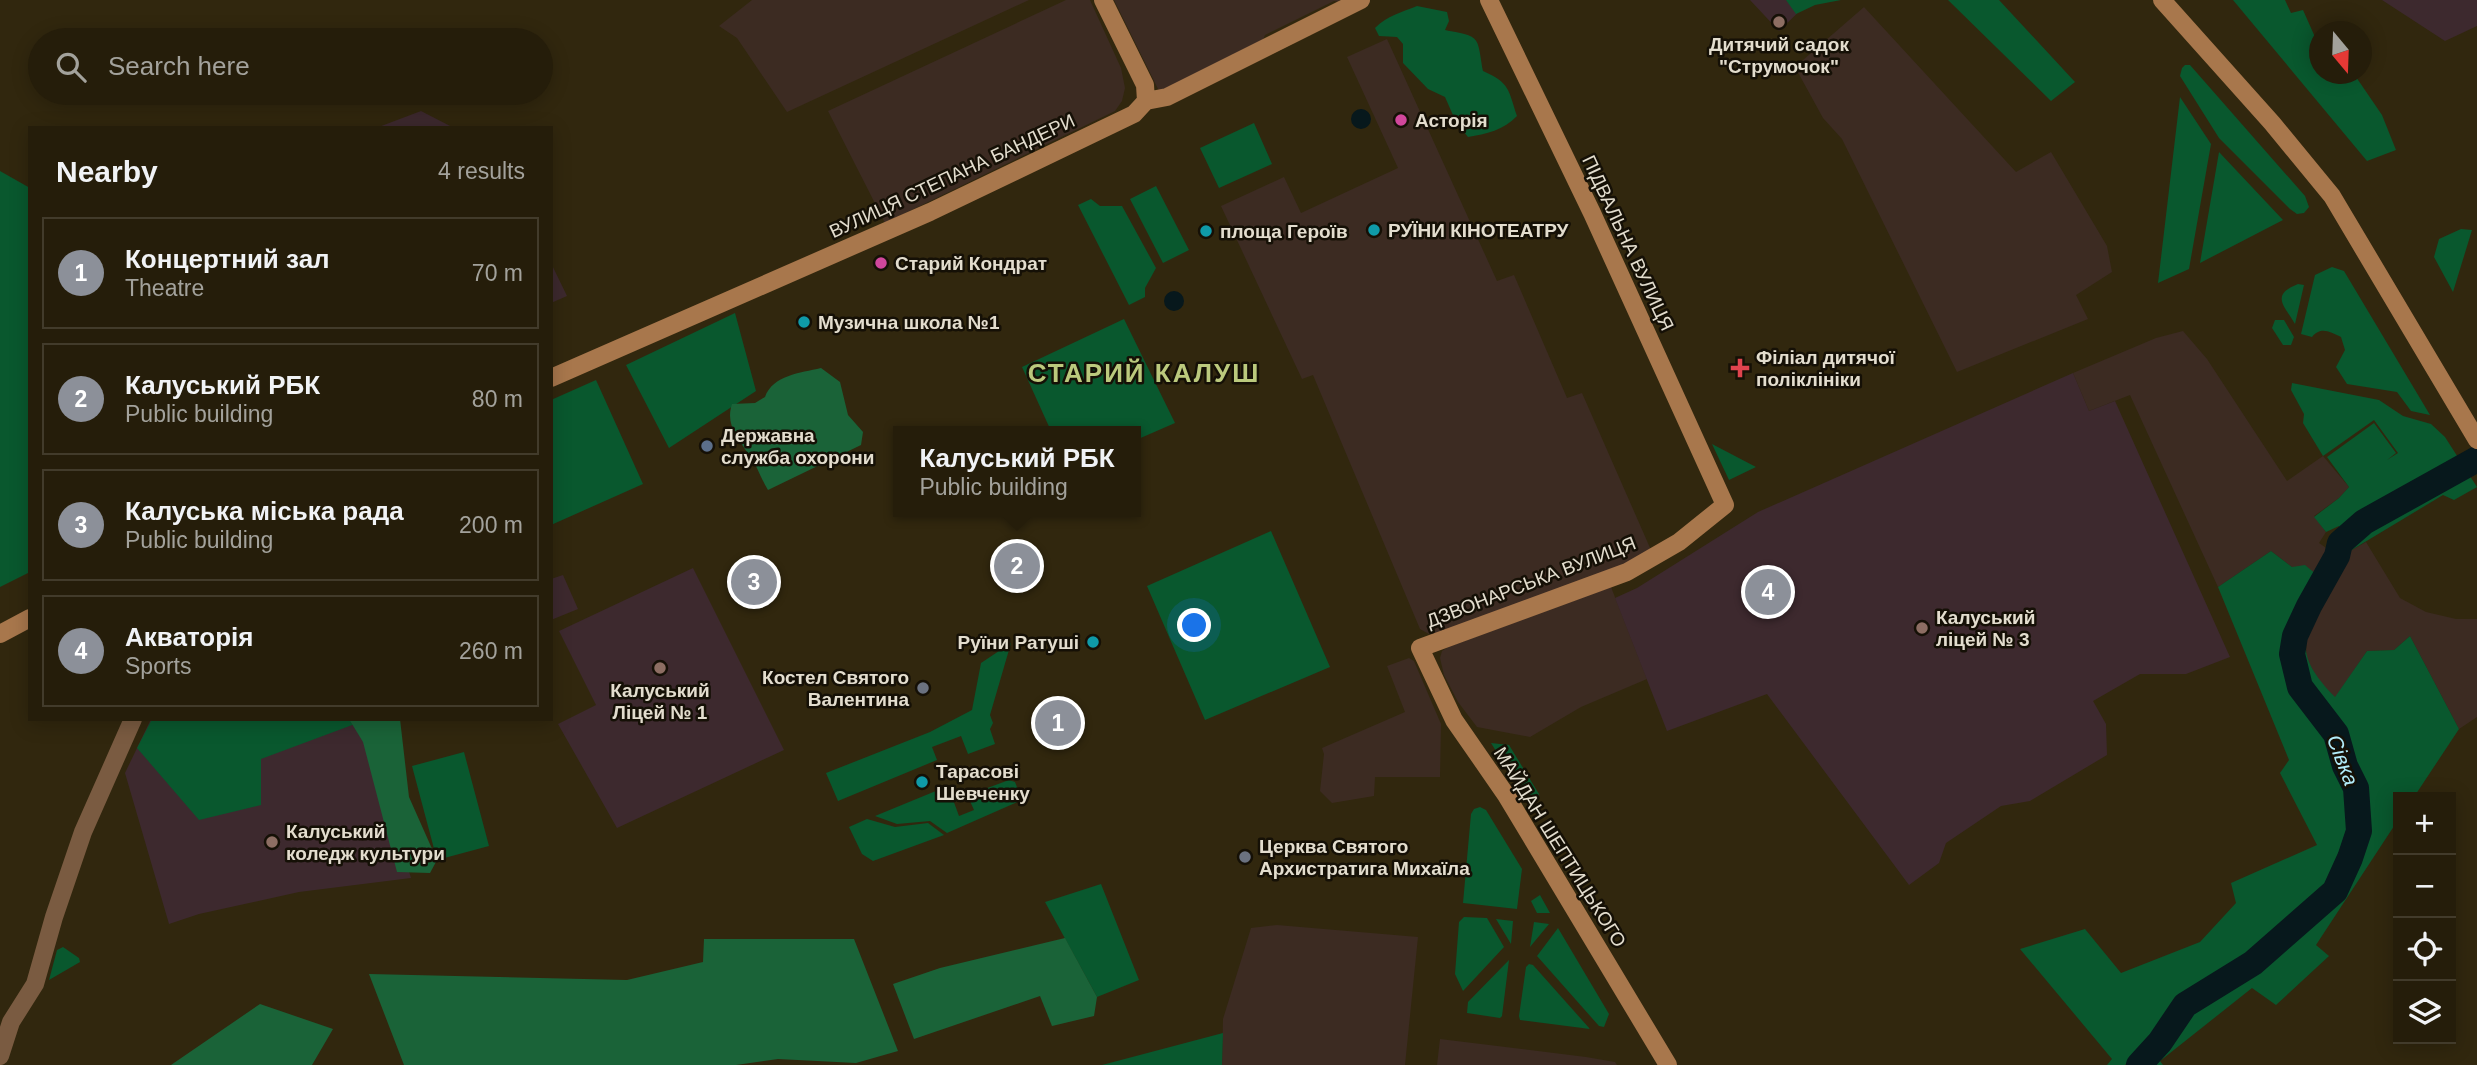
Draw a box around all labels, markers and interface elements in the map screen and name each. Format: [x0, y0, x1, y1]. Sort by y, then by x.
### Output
marker: Дитячий садок "Струмочок" [1771, 14, 1787, 30]
north arrow [2309, 21, 2372, 84]
search box [28, 28, 553, 105]
place label: Дитячий садок "Струмочок" [1709, 34, 1849, 77]
icon: search [52, 48, 90, 86]
text: Search here [108, 51, 250, 81]
street label: ВУЛИЦЯ СТЕПАНА БАНДЕРИ [826, 110, 1078, 242]
place label: Асторія [1415, 110, 1488, 131]
marker: Асторія [1393, 112, 1409, 128]
street label: ПІДВАЛЬНА ВУЛИЦЯ [1578, 152, 1678, 334]
text: Nearby [56, 155, 158, 188]
text: 4 results [438, 158, 525, 184]
place label: РУЇНИ КІНОТЕАТРУ [1388, 220, 1569, 241]
place label: площа Героїв [1220, 221, 1348, 242]
marker: РУЇНИ КІНОТЕАТРУ [1366, 222, 1382, 238]
marker: площа Героїв [1198, 223, 1214, 239]
text: Концертний зал [125, 244, 330, 274]
place label: Старий Кондрат [895, 253, 1047, 274]
marker: Старий Кондрат [873, 255, 889, 271]
text: 1 [75, 260, 87, 286]
text: 70 m [472, 260, 523, 286]
text: Theatre [125, 275, 204, 301]
place label: Музична школа №1 [818, 312, 1000, 333]
marker: Музична школа №1 [796, 314, 812, 330]
place label: Філіал дитячої поліклініки [1756, 347, 1896, 390]
district label: СТАРИЙ КАЛУШ [1028, 358, 1260, 388]
marker: Філіал дитячої поліклініки [1730, 358, 1750, 378]
text: Калуський РБК [125, 370, 320, 400]
text: 2 [75, 386, 87, 412]
text: 80 m [472, 386, 523, 412]
text: Public building [125, 401, 273, 427]
place label: Державна служба охорони [721, 425, 874, 468]
popup [893, 426, 1141, 517]
marker: Державна служба охорони [699, 438, 715, 454]
text: Калуський РБК [919, 443, 1115, 473]
text: Public building [919, 474, 1068, 500]
text: Калуська міська рада [125, 496, 404, 526]
text: 3 [75, 512, 87, 538]
text: 200 m [459, 512, 523, 538]
text: Public building [125, 527, 273, 553]
street label: ДЗВОНАРСЬКА ВУЛИЦЯ [1423, 532, 1639, 632]
pin: 2 [994, 540, 1040, 592]
pin: 3 [731, 556, 777, 608]
pin: 4 [1745, 566, 1791, 618]
place label: Калуський ліцей № 3 [1936, 607, 2035, 650]
your location [1177, 608, 1211, 642]
marker: Калуський ліцей № 3 [1914, 620, 1930, 636]
text: Акваторія [125, 622, 253, 652]
place label: Руїни Ратуші [958, 632, 1079, 653]
marker: Руїни Ратуші [1085, 634, 1101, 650]
text: 4 [75, 638, 87, 664]
text: 260 m [459, 638, 523, 664]
text: Sports [125, 653, 191, 679]
marker: Калуський Ліцей № 1 [652, 660, 668, 676]
place label: Костел Святого Валентина [762, 667, 909, 710]
place label: Калуський Ліцей № 1 [610, 680, 710, 723]
marker: Костел Святого Валентина [915, 680, 931, 696]
pin: 1 [1035, 697, 1081, 749]
water label: Сівка [2323, 731, 2363, 789]
street label: МАЙДАН ШЕПТИЦЬКОГО [1490, 743, 1630, 951]
place label: Тарасові Шевченку [936, 761, 1030, 804]
marker: Тарасові Шевченку [914, 774, 930, 790]
map controls [2393, 792, 2456, 1044]
button: + [2393, 792, 2456, 855]
place label: Калуський коледж культури [286, 821, 445, 864]
marker: Калуський коледж культури [264, 834, 280, 850]
place label: Церква Святого Архистратига Михаїла [1259, 836, 1470, 879]
marker: Церква Святого Архистратига Михаїла [1237, 849, 1253, 865]
button: − [2393, 855, 2456, 918]
button: locate [2393, 918, 2456, 981]
button: layers [2393, 981, 2456, 1044]

